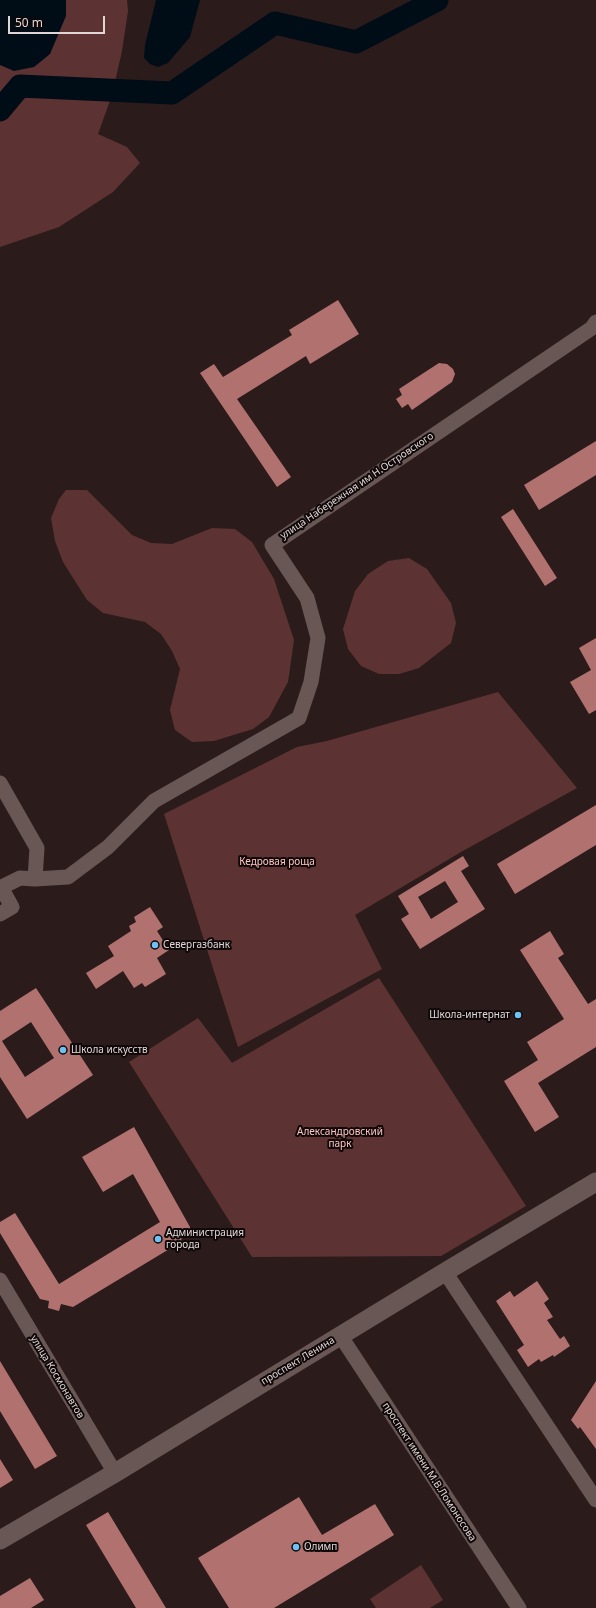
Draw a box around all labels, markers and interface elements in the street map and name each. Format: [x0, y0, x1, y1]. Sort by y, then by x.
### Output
scale bar [10, 8, 107, 34]
text: 50 m [15, 14, 43, 31]
street label: улица Набережная им Н.Островского [278, 430, 436, 542]
park label: Кедровая роща [239, 856, 315, 868]
place label: Севергазбанк [163, 939, 230, 951]
marker: Севергазбанк [150, 940, 160, 950]
place label: Школа-интернат [429, 1009, 510, 1021]
marker: Школа-интернат [513, 1010, 523, 1020]
place label: Школа искусcтв [71, 1044, 148, 1056]
marker: Школа искусcтв [58, 1045, 68, 1055]
park label: Александровский парк [297, 1126, 383, 1150]
place label: Администрация города [166, 1227, 244, 1250]
marker: Администрация города [153, 1234, 163, 1244]
street label: улица Космонавтов [27, 1333, 87, 1421]
street label: проспект Ленина [259, 1334, 337, 1388]
street label: проспект имени М.В.Ломоносова [380, 1400, 478, 1544]
place label: Олимп [304, 1541, 337, 1553]
marker: Олимп [291, 1542, 301, 1552]

